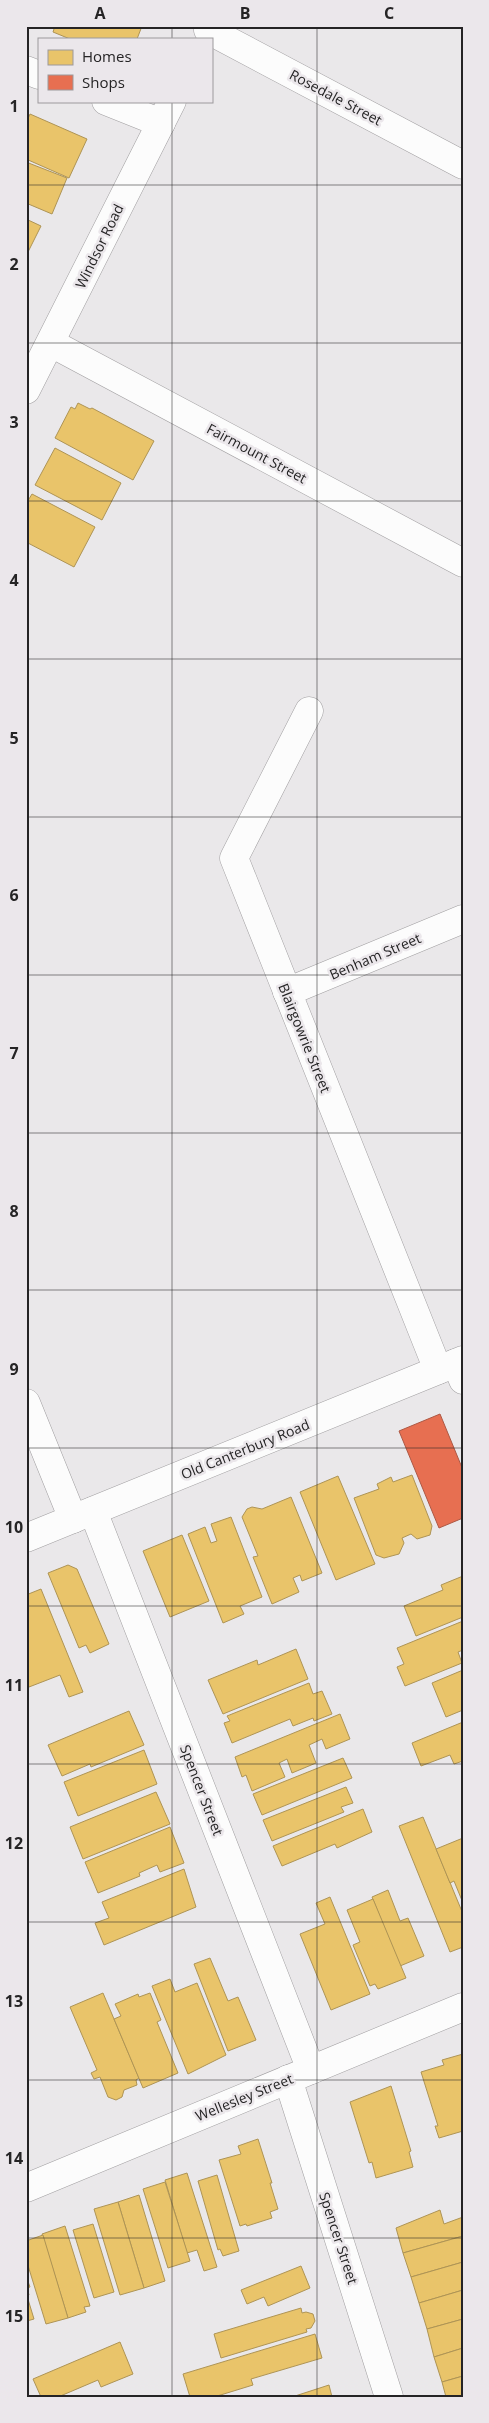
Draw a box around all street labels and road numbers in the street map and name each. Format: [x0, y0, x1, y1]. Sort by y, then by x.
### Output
street label: Rosedale Street [286, 65, 386, 129]
street label: Windsor Road [70, 201, 128, 291]
street label: Fairmount Street [204, 419, 310, 487]
street label: Benham Street [326, 928, 424, 984]
street label: Blairgowrie Street [274, 981, 336, 1096]
street label: Old Canterbury Road [178, 1414, 312, 1484]
street label: Spencer Street [176, 1742, 228, 1838]
street label: Wellesley Street [192, 2069, 296, 2125]
street label: Spencer Street [315, 2190, 363, 2286]

